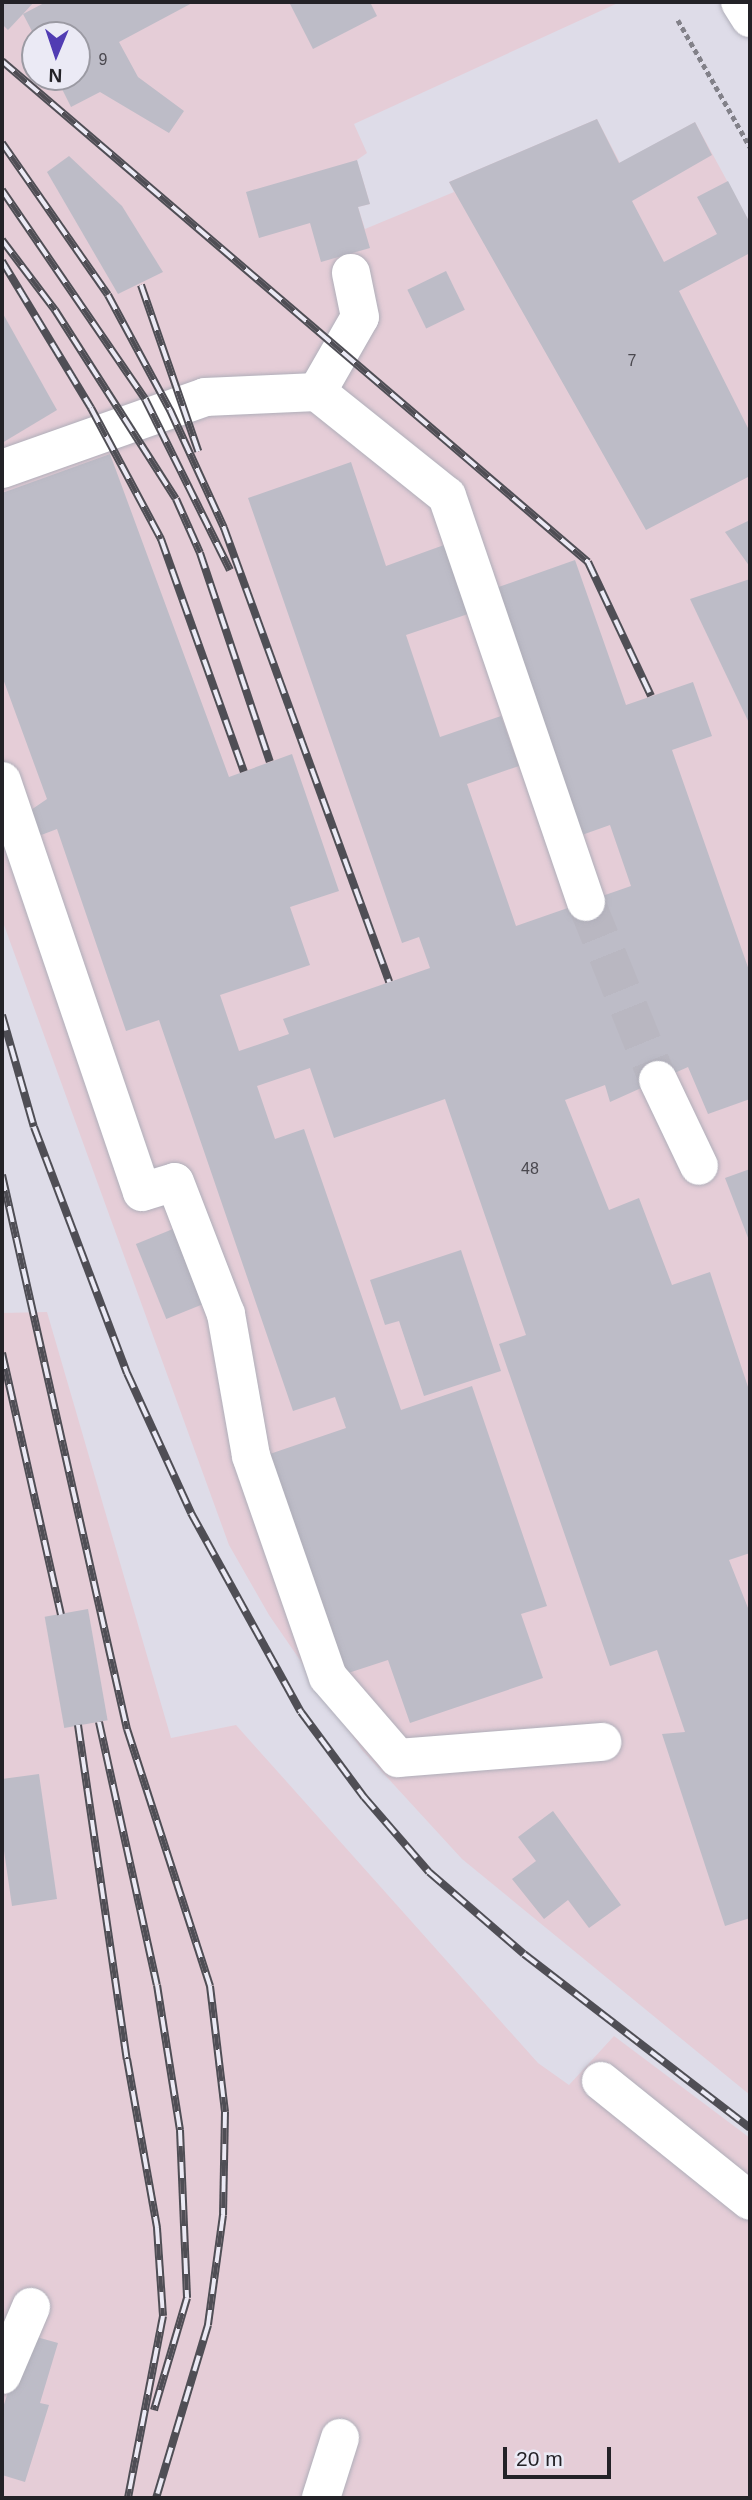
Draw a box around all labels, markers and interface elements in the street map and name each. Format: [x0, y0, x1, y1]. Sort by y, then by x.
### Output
north arrow [21, 21, 91, 91]
house number: 9 [99, 50, 107, 70]
text: N [48, 65, 63, 86]
house number: 7 [628, 351, 636, 371]
house number: 48 [521, 1159, 539, 1179]
scale bar [507, 2434, 616, 2478]
text: 20 m [516, 2447, 563, 2470]

